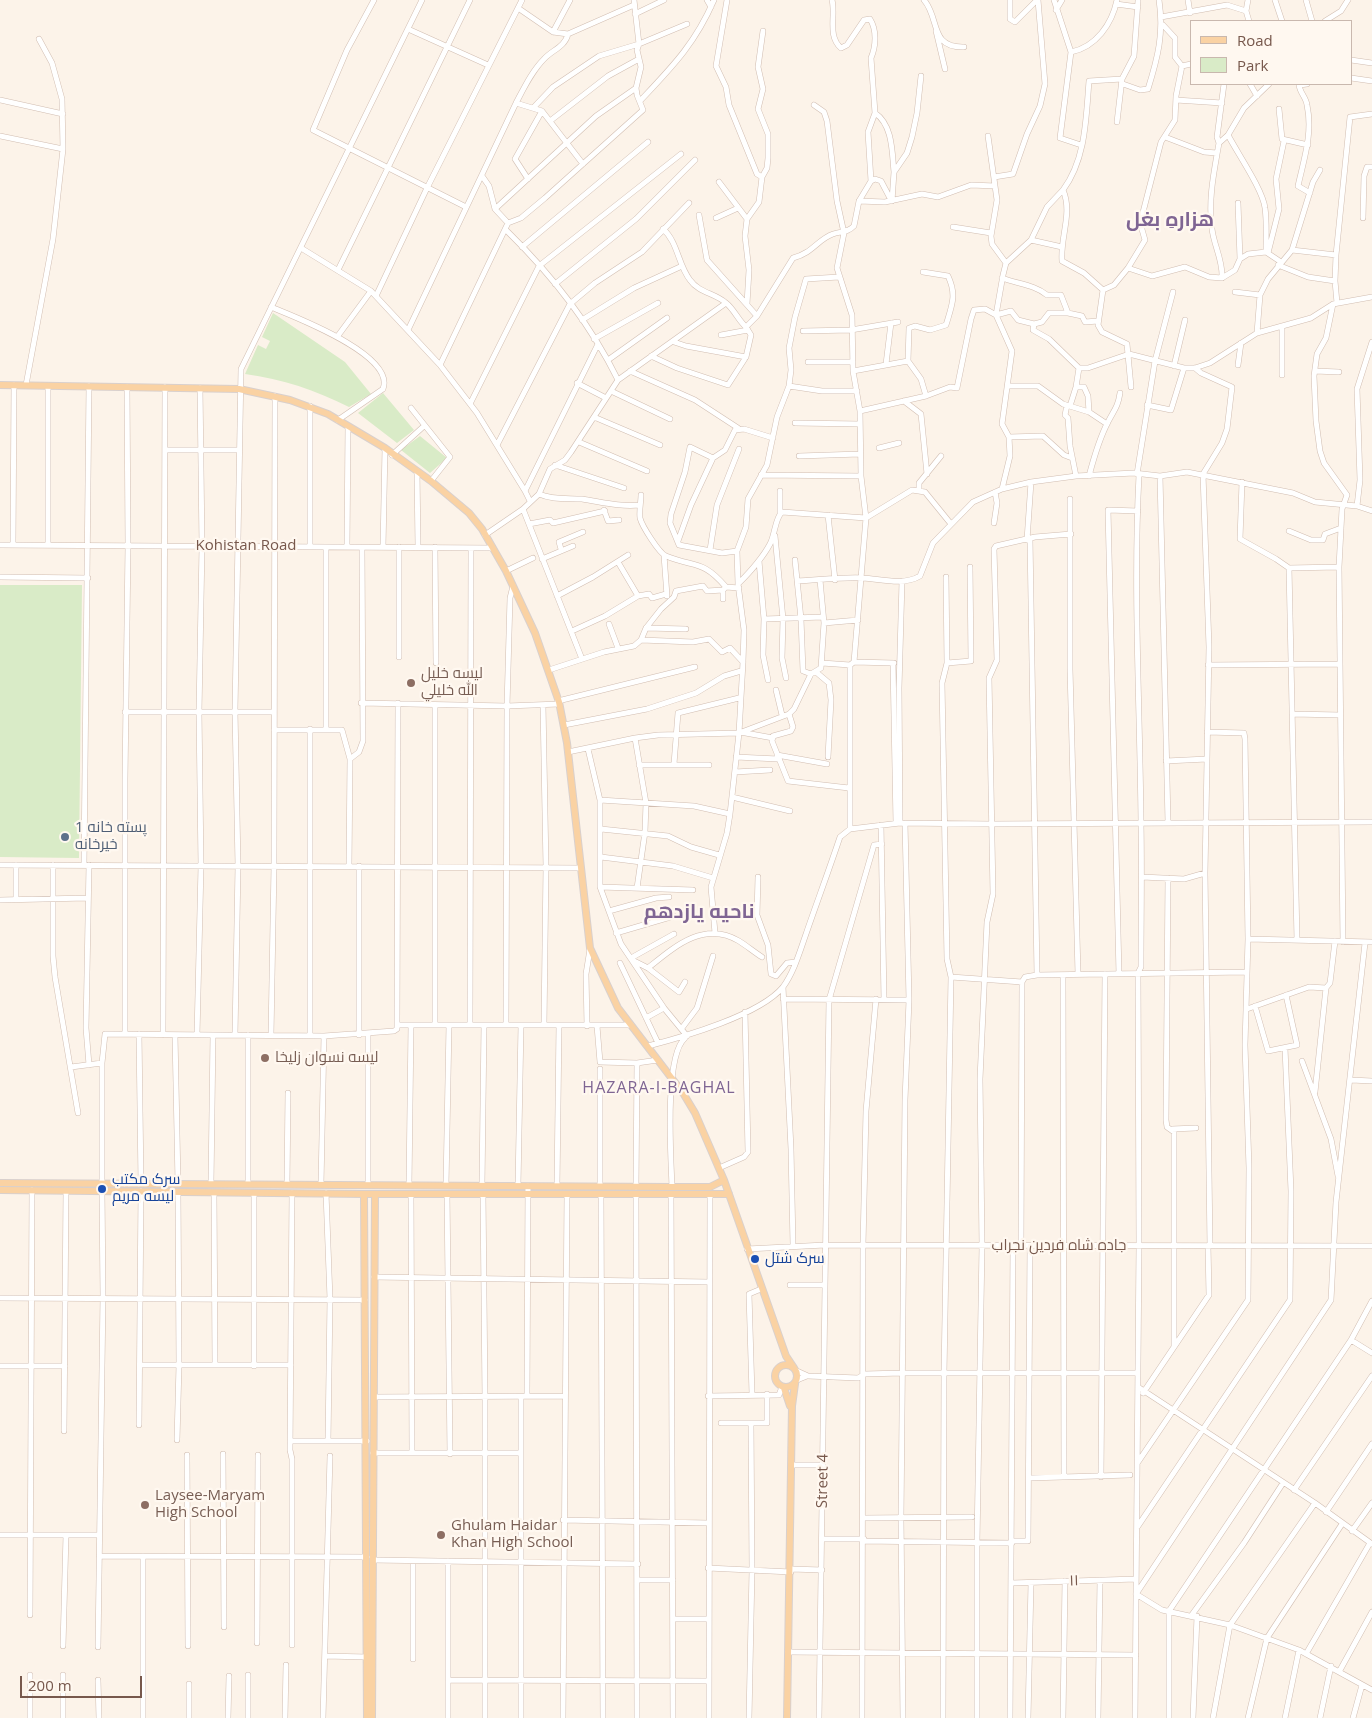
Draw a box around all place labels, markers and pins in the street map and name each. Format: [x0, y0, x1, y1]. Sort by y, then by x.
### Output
place label: ليسه خليل الله خليلي [421, 665, 483, 700]
marker: ليسه خليل الله خليلي [405, 677, 417, 689]
place label: 1 پسته خانه خیرخانه [75, 819, 147, 854]
marker: 1 پسته خانه خیرخانه [59, 831, 71, 843]
place label: لیسه نسوان زلیخا [275, 1049, 378, 1067]
marker: لیسه نسوان زلیخا [259, 1052, 271, 1064]
place label: سرک مکتب لیسه مریم [112, 1171, 180, 1206]
marker: سرک مکتب لیسه مریم [96, 1183, 108, 1195]
place label: سرک شتل [765, 1250, 825, 1268]
marker: سرک شتل [749, 1253, 761, 1265]
place label: Laysee-Maryam High School [155, 1487, 265, 1522]
marker: Laysee-Maryam High School [139, 1499, 151, 1511]
place label: Ghulam Haidar Khan High School [451, 1517, 573, 1552]
marker: Ghulam Haidar Khan High School [435, 1529, 447, 1541]

